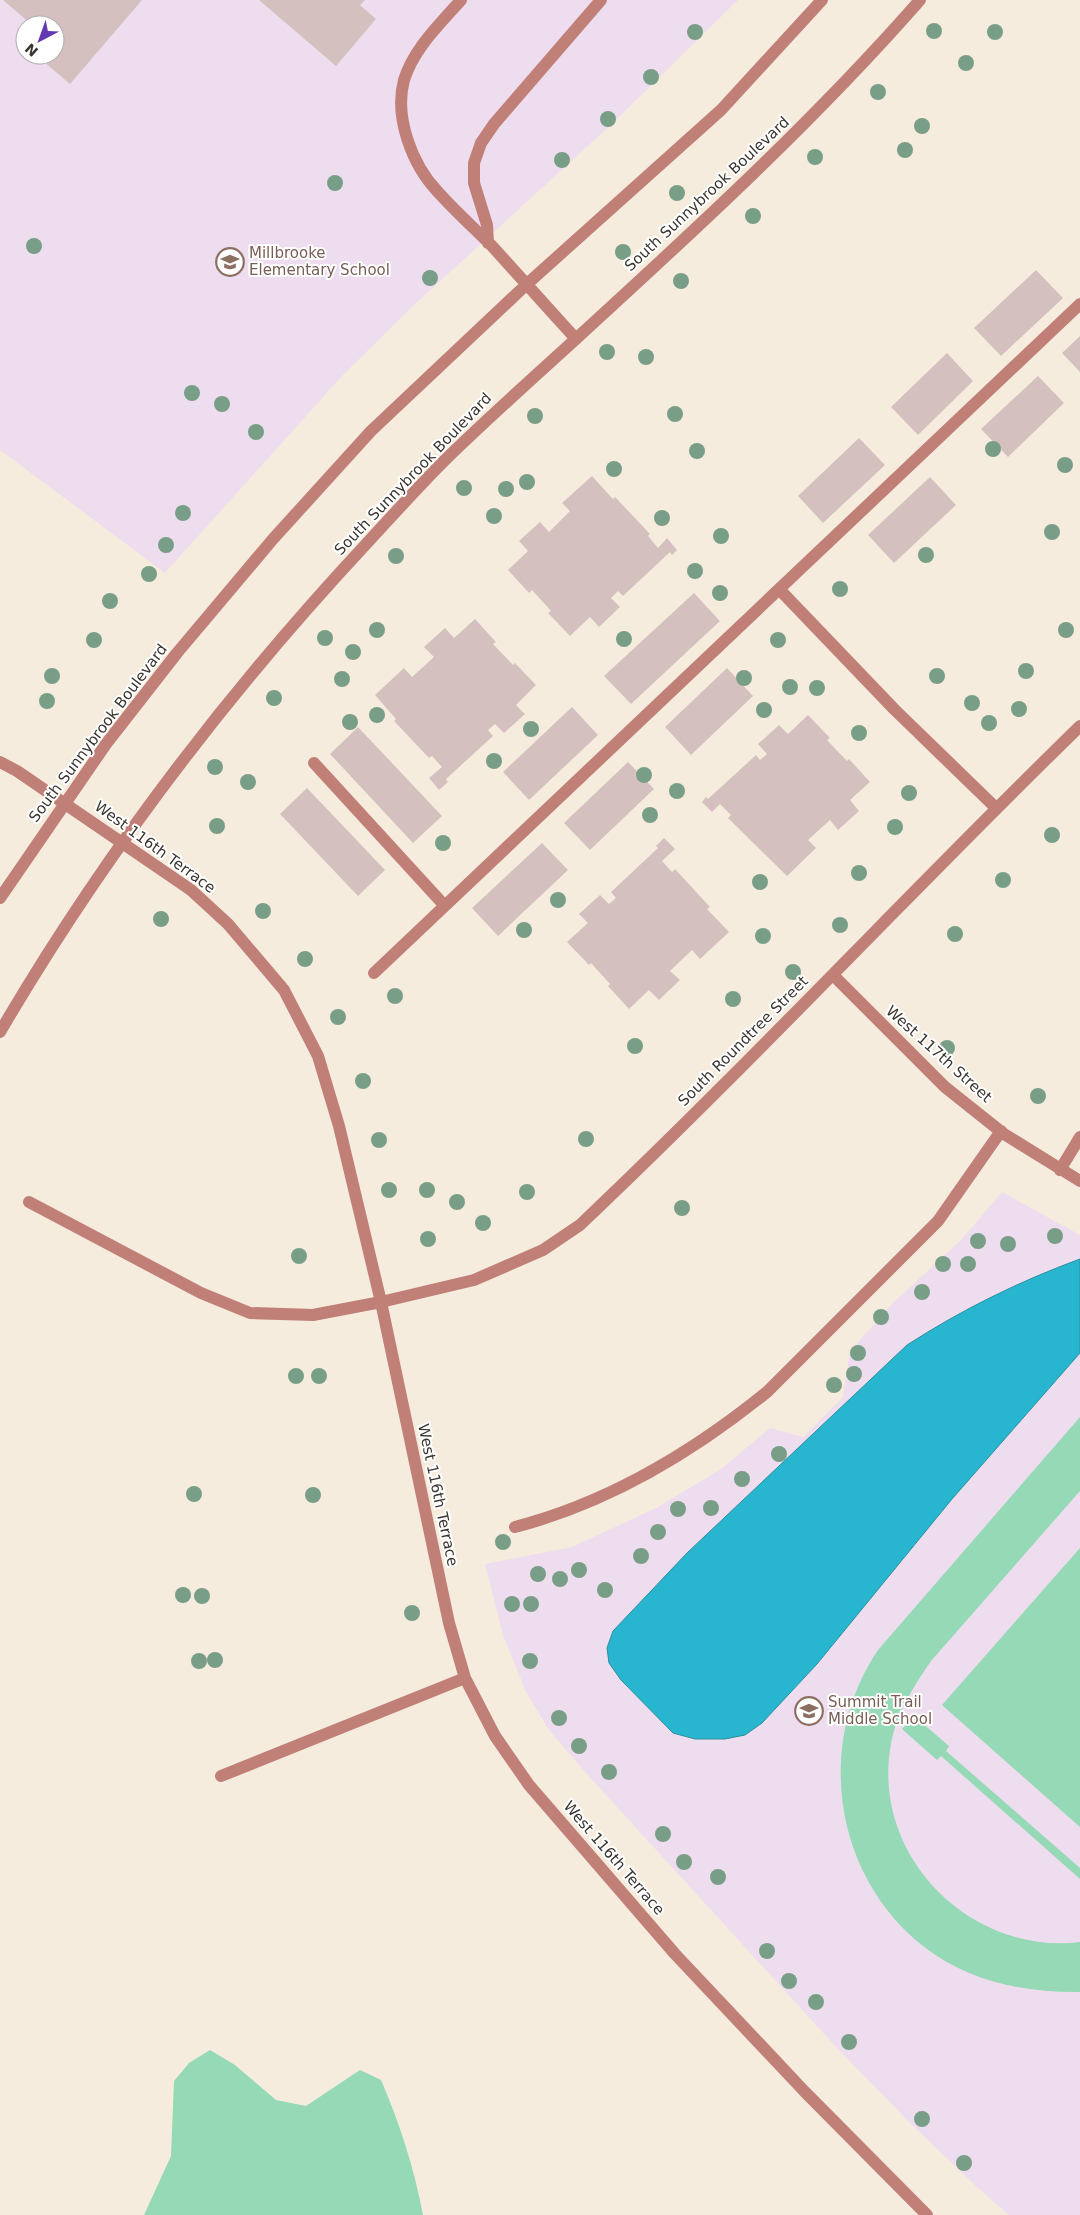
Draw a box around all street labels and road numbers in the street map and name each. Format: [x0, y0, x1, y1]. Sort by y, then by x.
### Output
street label: South Sunnybrook Boulevard [621, 113, 793, 275]
street label: South Sunnybrook Boulevard [331, 389, 495, 559]
street label: South Sunnybrook Boulevard [25, 640, 171, 826]
street label: West 116th Terrace [91, 797, 219, 897]
street label: South Roundtree Street [674, 972, 812, 1110]
street label: West 117th Street [882, 1002, 996, 1106]
street label: West 116th Terrace [414, 1422, 462, 1568]
street label: West 116th Terrace [560, 1797, 668, 1919]

